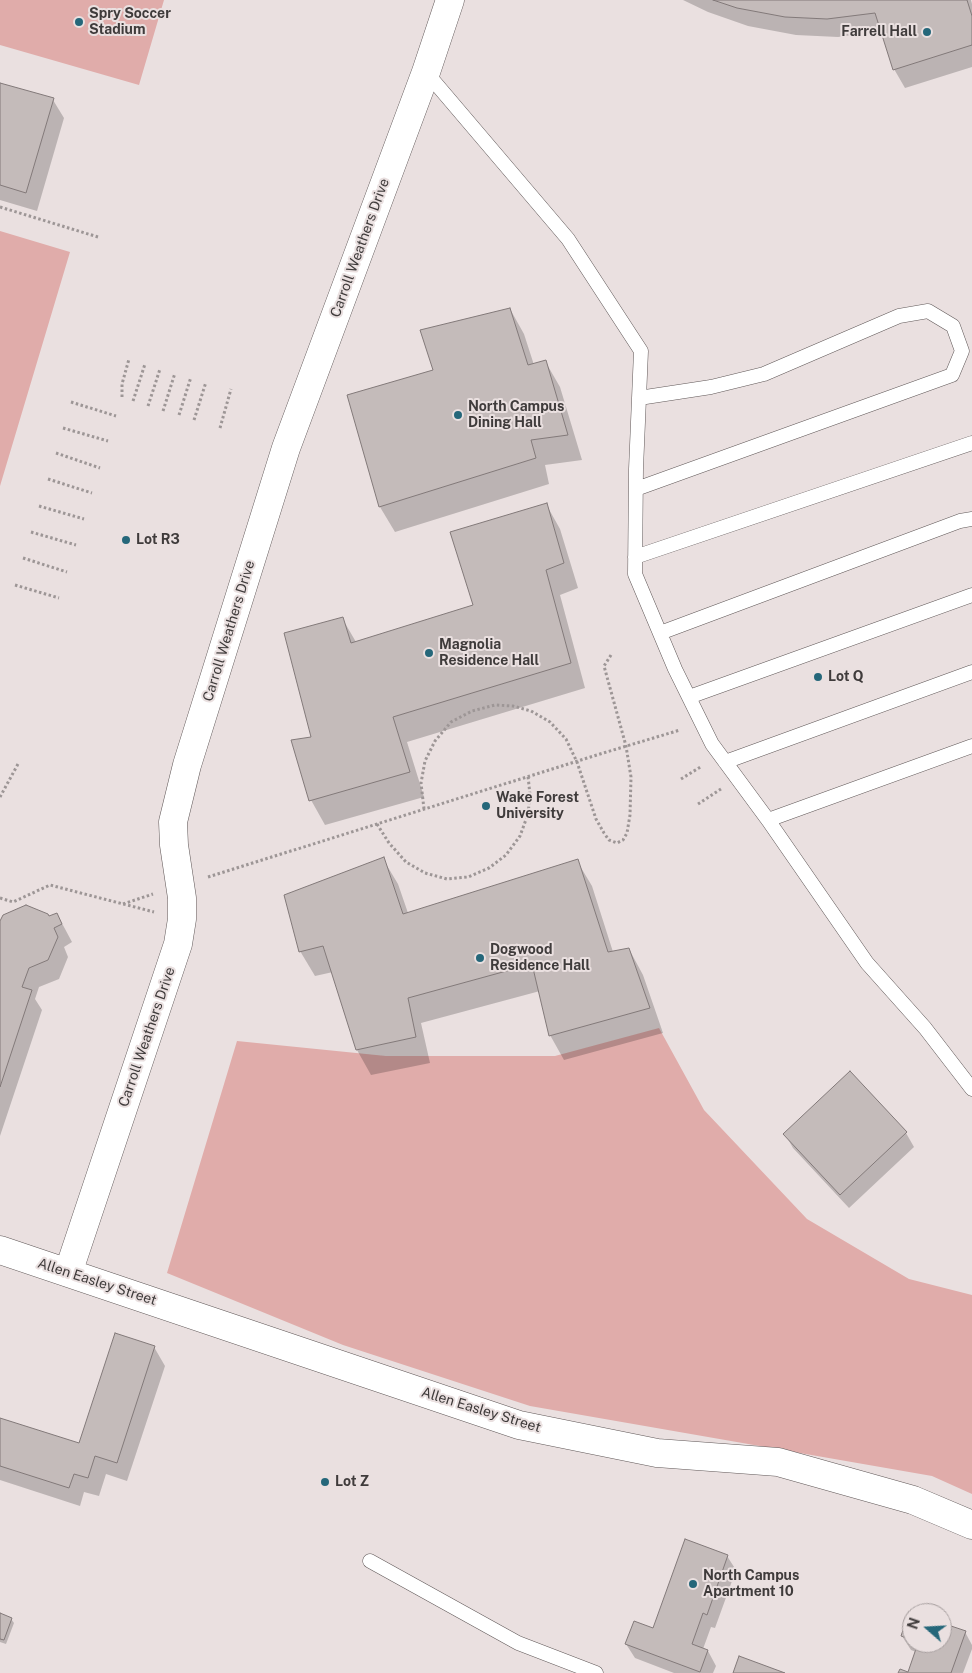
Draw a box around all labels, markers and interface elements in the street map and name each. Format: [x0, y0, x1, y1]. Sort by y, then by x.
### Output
place label: Spry Soccer Stadium [89, 6, 171, 38]
marker: Spry Soccer Stadium [73, 16, 85, 28]
place label: Farrell Hall [841, 24, 917, 40]
marker: Farrell Hall [921, 26, 933, 38]
street label: Carroll Weathers Drive [327, 176, 393, 320]
place label: North Campus Dining Hall [468, 399, 564, 432]
marker: North Campus Dining Hall [452, 409, 464, 421]
place label: Lot R3 [136, 532, 180, 548]
marker: Lot R3 [120, 534, 132, 546]
street label: Carroll Weathers Drive [200, 558, 258, 704]
place label: Magnolia Residence Hall [439, 637, 539, 670]
marker: Magnolia Residence Hall [423, 647, 435, 659]
place label: Lot Q [828, 669, 864, 685]
marker: Lot Q [812, 671, 824, 683]
place label: Wake Forest University [496, 790, 579, 822]
marker: Wake Forest University [480, 800, 492, 812]
place label: Dogwood Residence Hall [490, 942, 590, 974]
marker: Dogwood Residence Hall [474, 952, 486, 964]
street label: Carroll Weathers Drive [115, 965, 179, 1109]
street label: Allen Easley Street [35, 1255, 159, 1309]
street label: Allen Easley Street [419, 1384, 543, 1436]
place label: Lot Z [335, 1474, 369, 1490]
marker: Lot Z [319, 1476, 331, 1488]
place label: North Campus Apartment 10 [703, 1568, 799, 1600]
marker: North Campus Apartment 10 [687, 1578, 699, 1590]
north arrow [902, 1603, 952, 1653]
text: N [904, 1616, 923, 1631]

